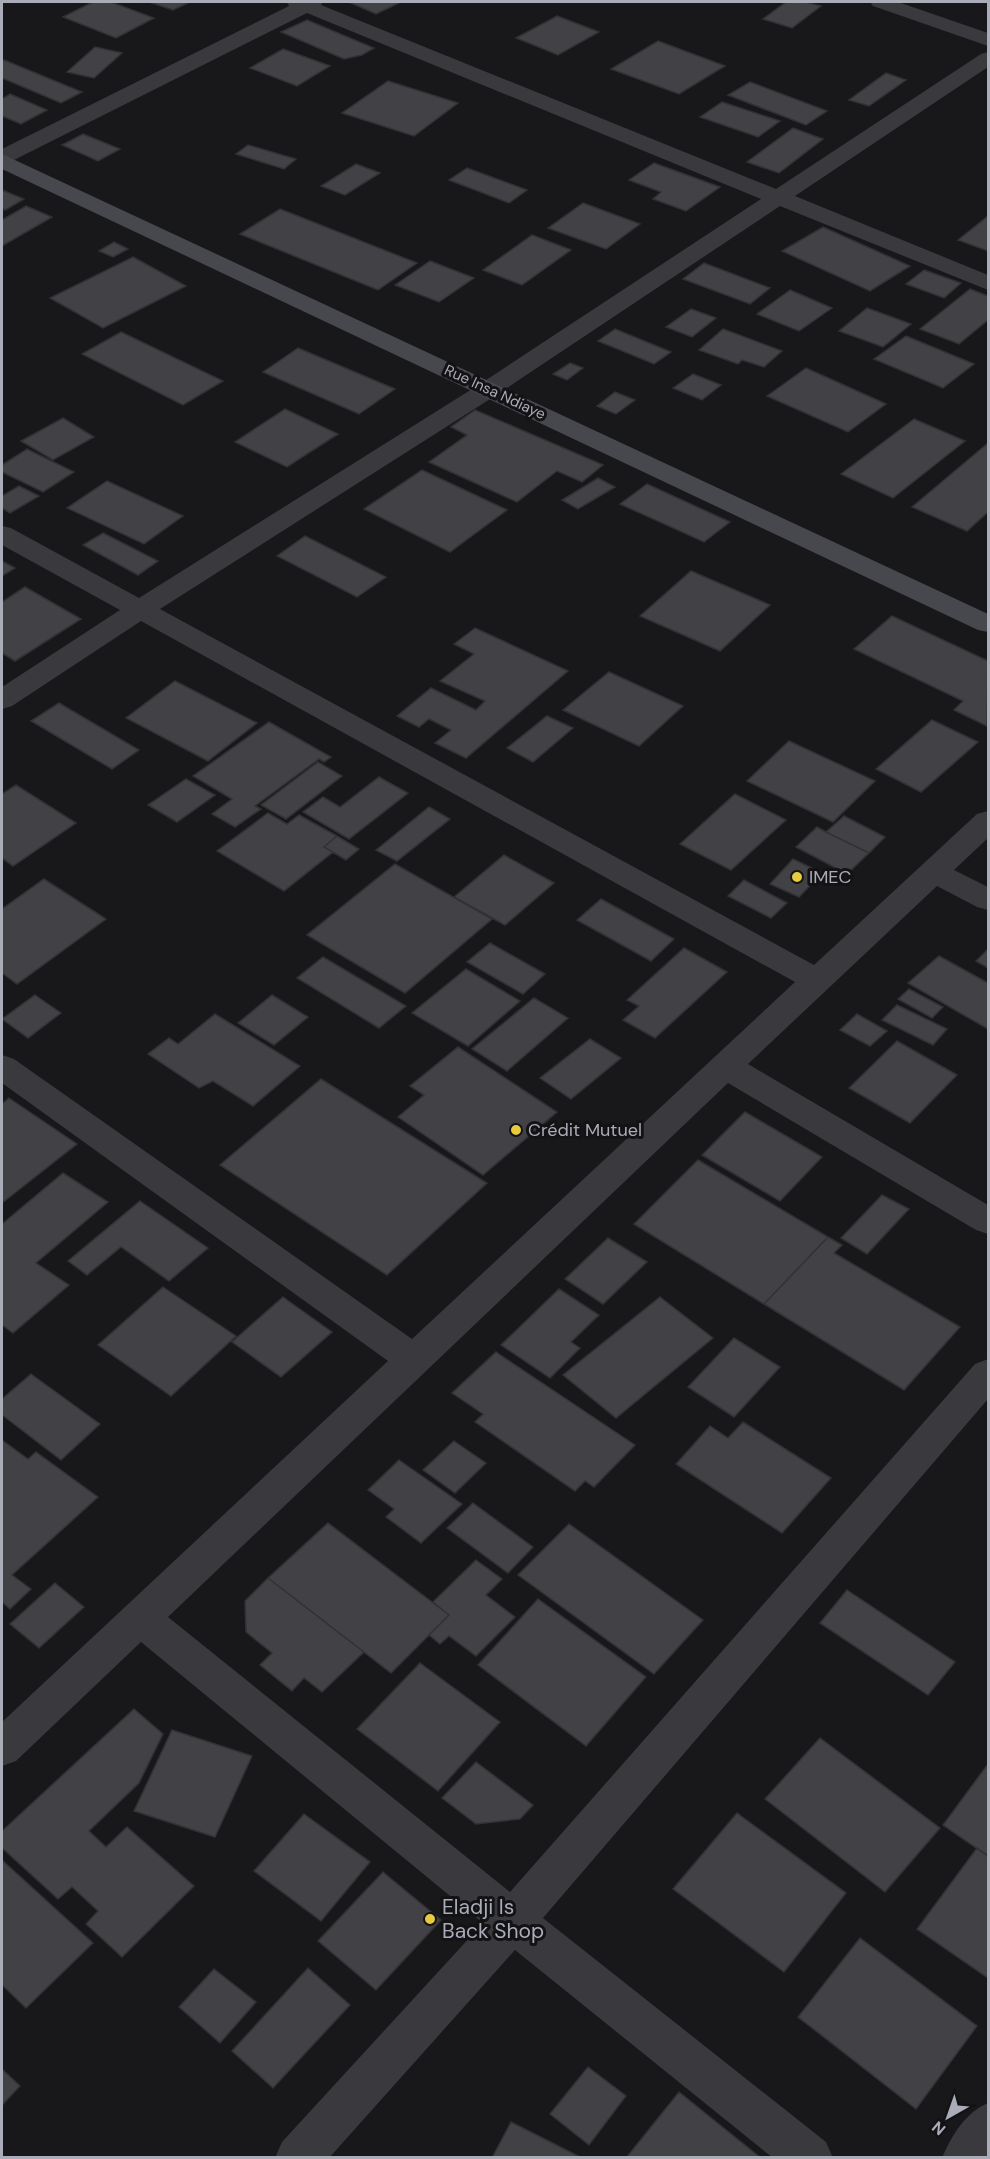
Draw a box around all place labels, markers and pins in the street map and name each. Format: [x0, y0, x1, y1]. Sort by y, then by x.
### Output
place label: IMEC [809, 865, 852, 889]
marker: IMEC [790, 870, 804, 884]
place label: Crédit Mutuel [528, 1118, 642, 1142]
marker: Crédit Mutuel [509, 1123, 523, 1137]
place label: Eladji Is Back Shop [442, 1893, 544, 1945]
marker: Eladji Is Back Shop [423, 1912, 437, 1926]

